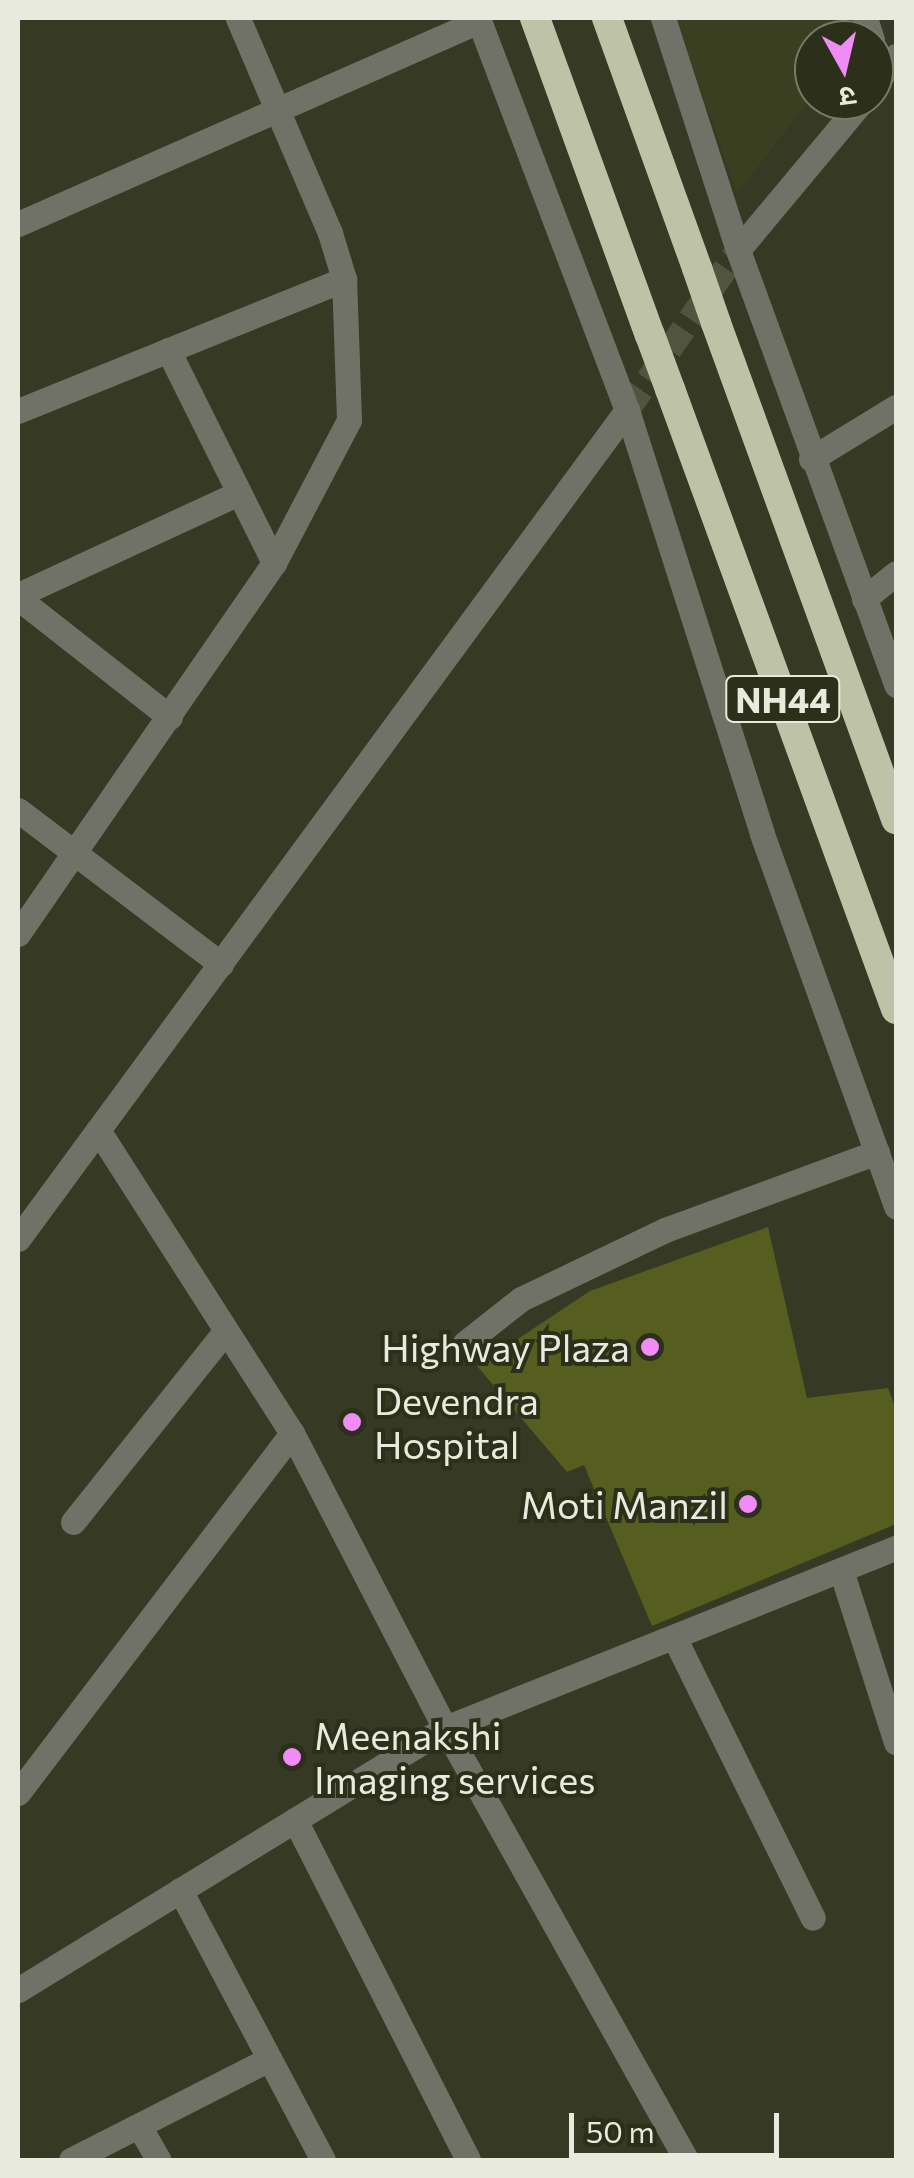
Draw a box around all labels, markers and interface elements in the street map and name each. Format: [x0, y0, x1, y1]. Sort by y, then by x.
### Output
north arrow [794, 20, 894, 120]
text: उ [837, 80, 858, 116]
road number: NH44 [723, 669, 843, 729]
place label: Highway Plaza [381, 1324, 630, 1370]
marker: Highway Plaza [639, 1336, 661, 1358]
place label: Devendra Hospital [374, 1377, 539, 1466]
marker: Devendra Hospital [339, 1409, 365, 1435]
place label: Moti Manzil [521, 1481, 728, 1527]
marker: Moti Manzil [737, 1493, 759, 1515]
place label: Meenakshi Imaging services [314, 1712, 596, 1802]
marker: Meenakshi Imaging services [279, 1744, 305, 1770]
scale bar [574, 2093, 784, 2155]
text: 50 m [586, 2112, 655, 2149]

